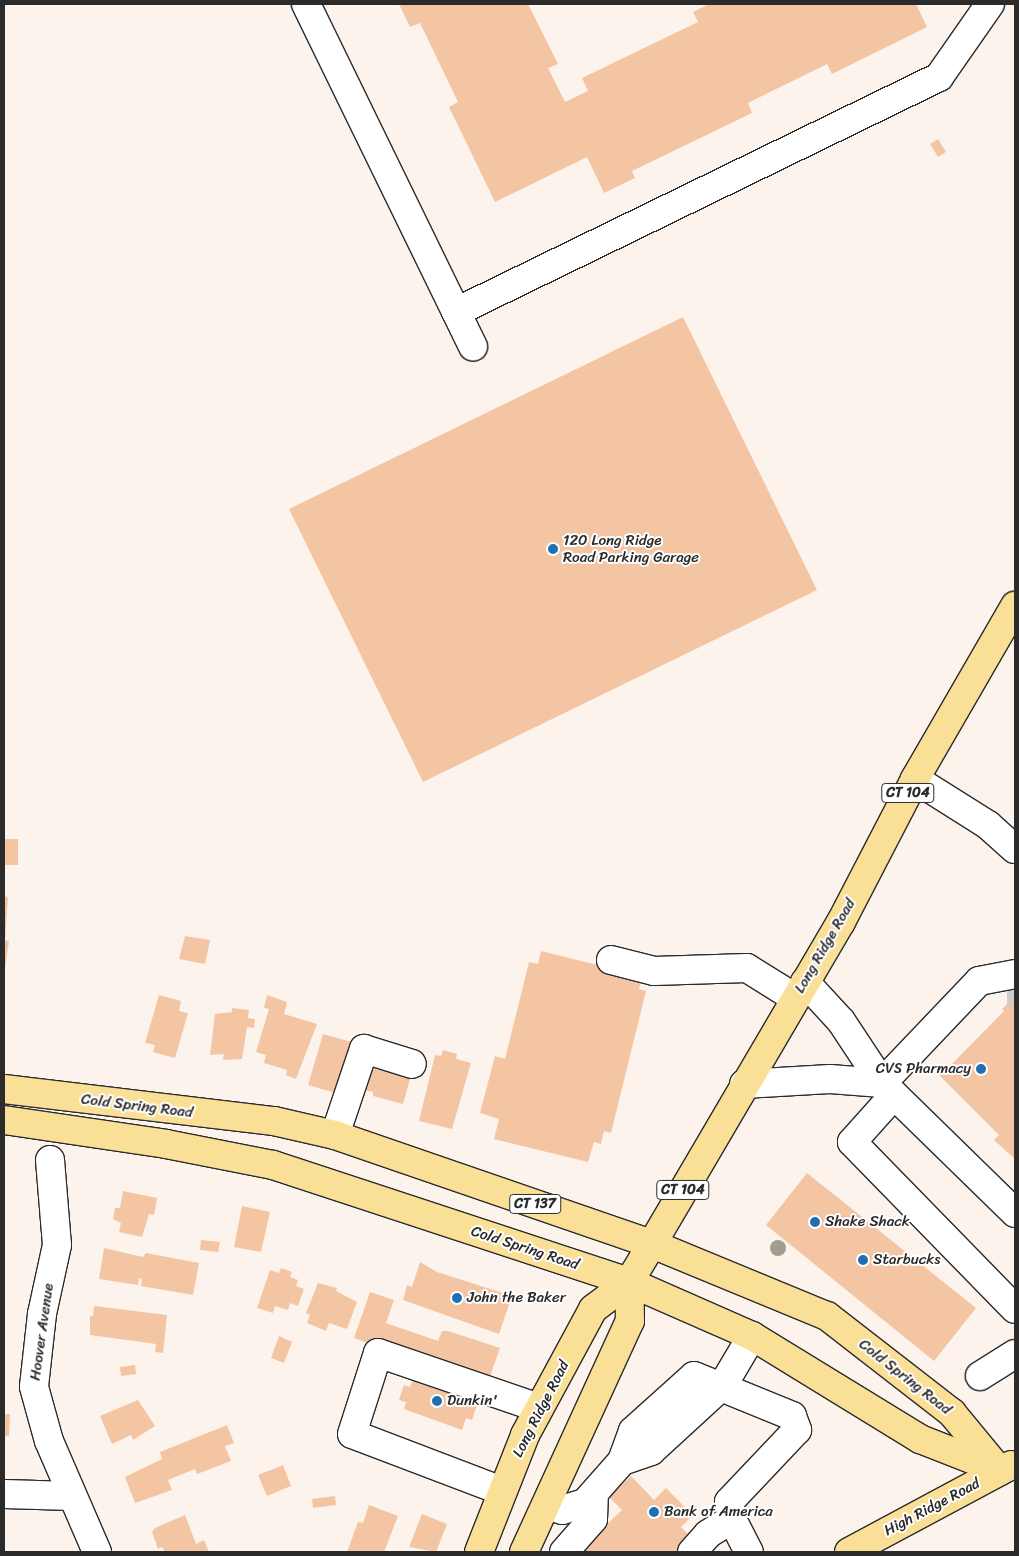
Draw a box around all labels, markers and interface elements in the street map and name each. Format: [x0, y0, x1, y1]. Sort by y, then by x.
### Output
place label: 120 Long Ridge Road Parking Garage [563, 531, 699, 566]
marker: 120 Long Ridge Road Parking Garage [547, 543, 559, 555]
road number: CT 104 [880, 781, 936, 804]
street label: Long Ridge Road [791, 895, 859, 997]
place label: CVS Pharmacy [876, 1060, 971, 1078]
marker: CVS Pharmacy [975, 1063, 987, 1075]
street label: Cold Spring Road [80, 1090, 194, 1122]
road number: CT 104 [656, 1178, 710, 1202]
road number: CT 137 [509, 1192, 561, 1216]
place label: Shake Shack [825, 1213, 910, 1231]
marker: Shake Shack [809, 1216, 821, 1228]
street label: Cold Spring Road [469, 1222, 581, 1274]
place label: Starbucks [873, 1251, 940, 1269]
marker: Starbucks [857, 1254, 869, 1266]
street label: Hoover Avenue [26, 1282, 58, 1382]
place label: John the Baker [467, 1289, 566, 1307]
marker: John the Baker [451, 1292, 463, 1304]
street label: Cold Spring Road [855, 1335, 955, 1419]
street label: Long Ridge Road [509, 1357, 573, 1461]
place label: Dunkin' [447, 1392, 498, 1410]
marker: Dunkin' [431, 1395, 443, 1407]
street label: High Ridge Road [881, 1474, 983, 1540]
place label: Bank of America [664, 1503, 773, 1521]
marker: Bank of America [648, 1506, 660, 1518]

